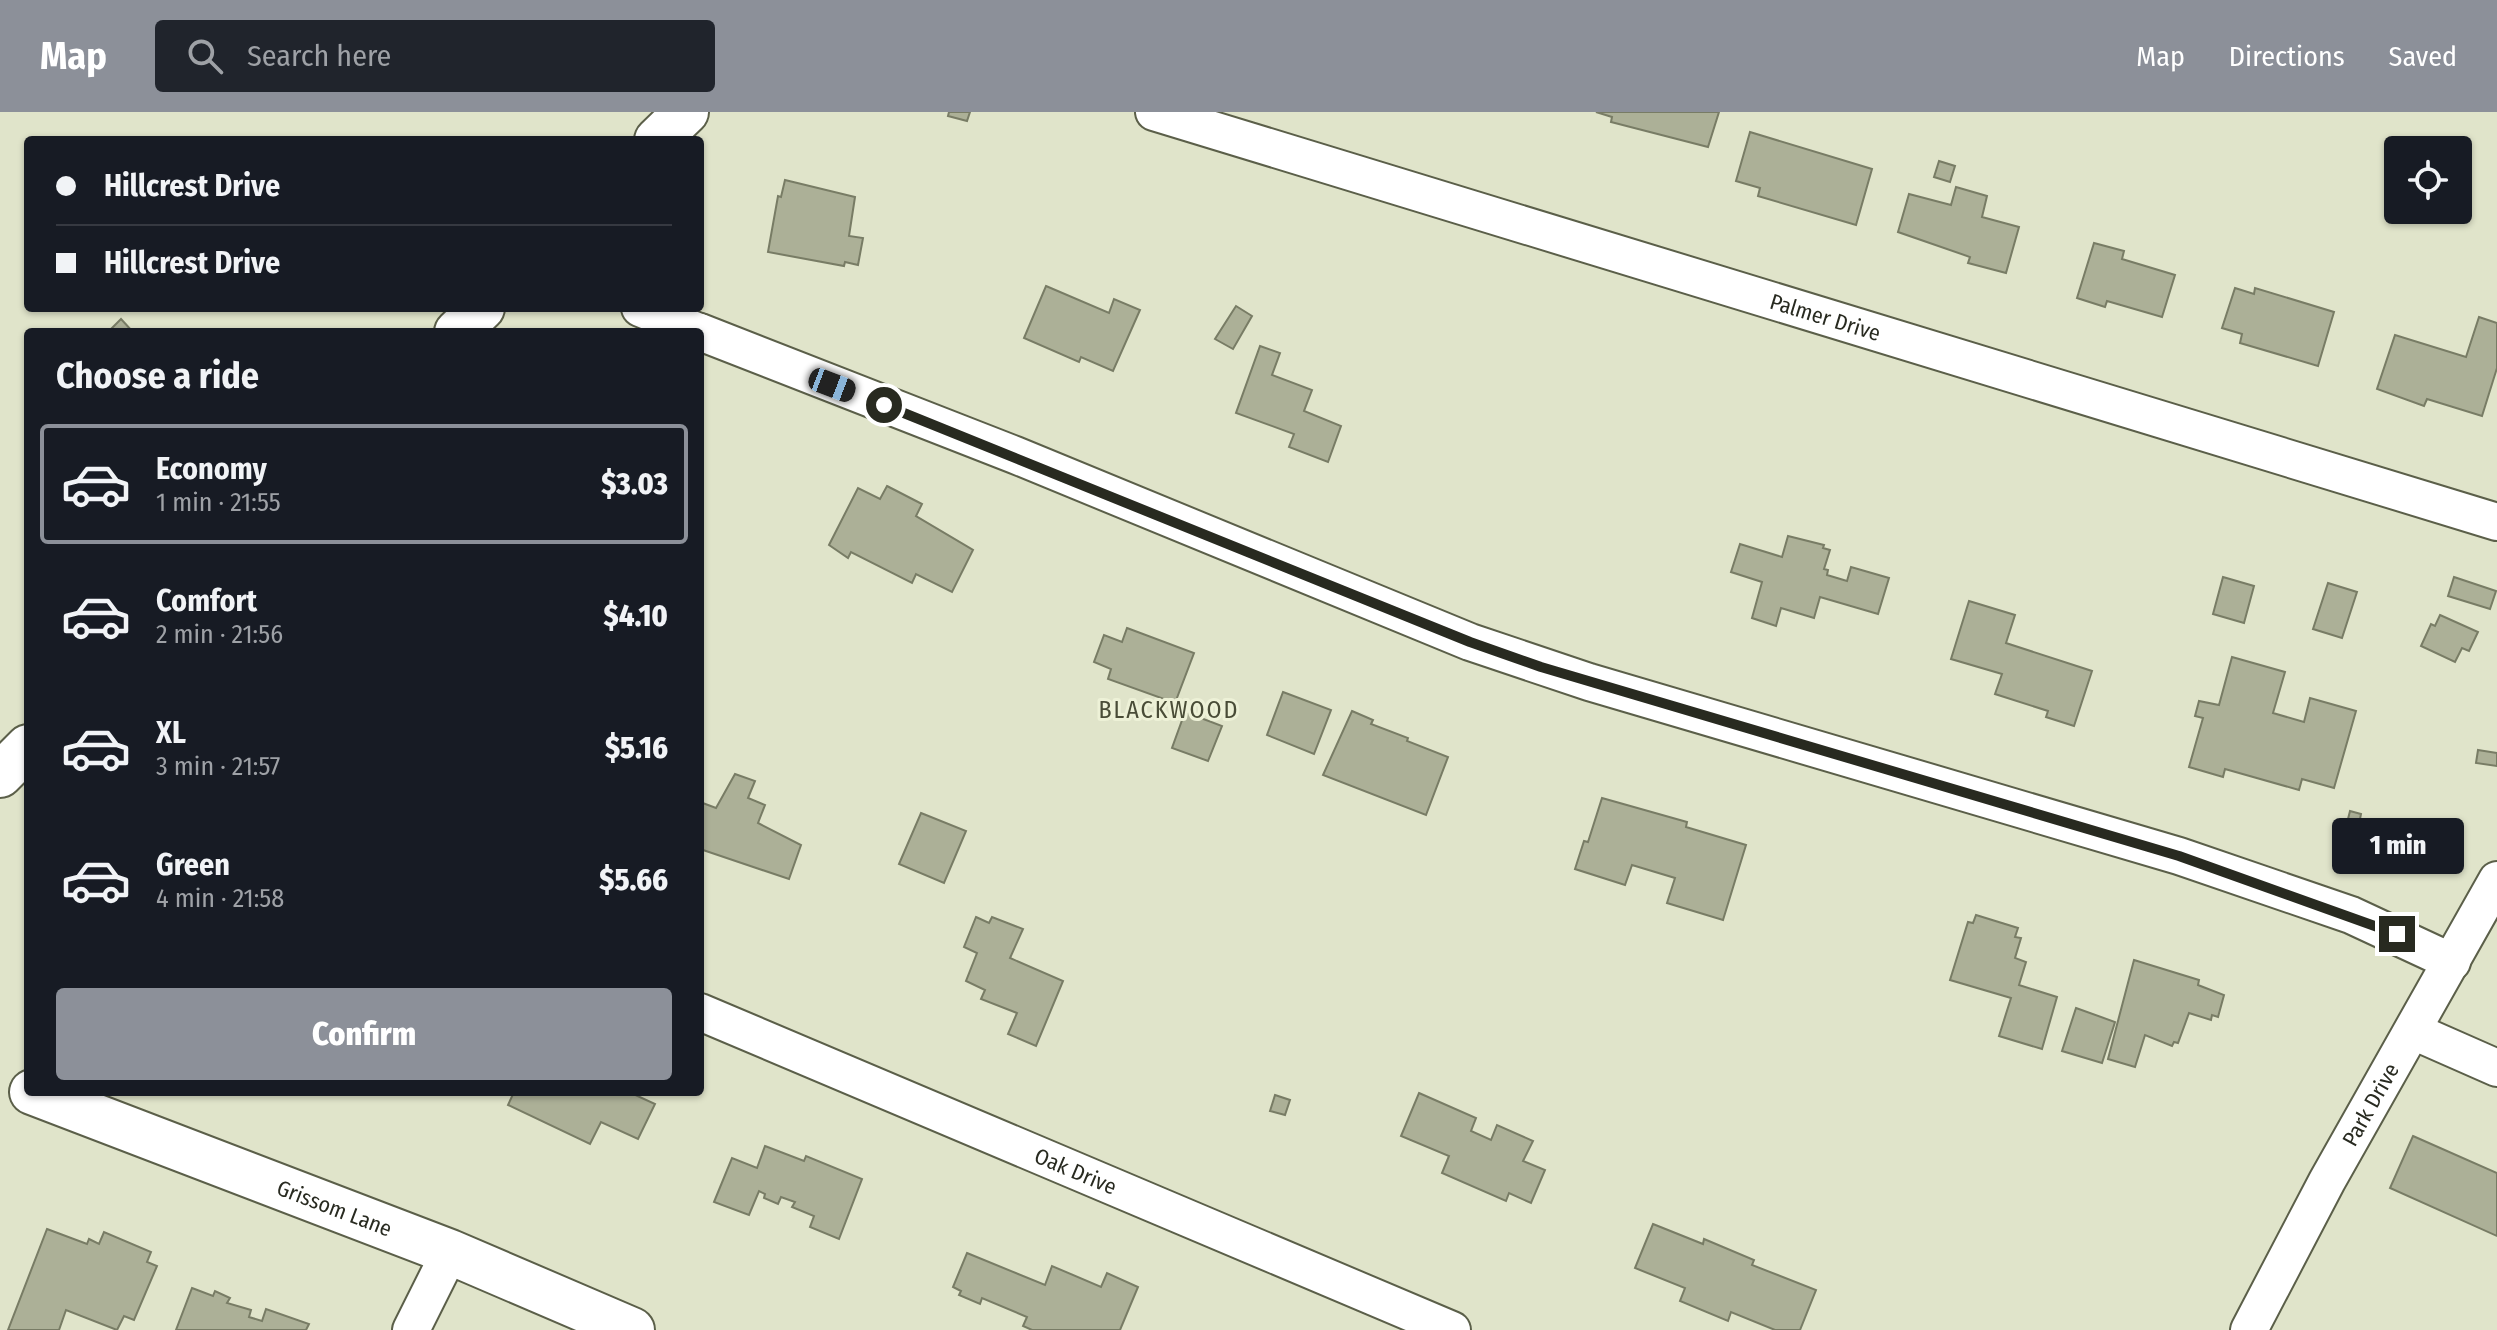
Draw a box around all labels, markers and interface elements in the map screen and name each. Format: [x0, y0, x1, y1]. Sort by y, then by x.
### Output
search box [155, 20, 715, 92]
text: Map [40, 33, 107, 79]
icon: search [183, 34, 227, 78]
text: Search here [247, 38, 391, 74]
text: Map [2136, 40, 2185, 73]
text: Directions [2229, 40, 2345, 73]
text: Saved [2389, 40, 2457, 73]
map controls [2384, 136, 2472, 224]
button: locate [2384, 136, 2472, 224]
text: Hillcrest Drive [104, 168, 280, 204]
text: Hillcrest Drive [104, 245, 280, 281]
street label: Palmer Drive [1767, 287, 1884, 347]
text: Choose a ride [56, 354, 259, 398]
car [805, 365, 859, 405]
route start [866, 387, 902, 423]
icon: car [60, 448, 132, 520]
text: Economy [156, 451, 267, 487]
text: $3.03 [601, 466, 668, 502]
text: 1 min · 21:55 [156, 487, 281, 518]
icon: car [60, 580, 132, 652]
text: Comfort [156, 583, 257, 619]
text: $4.10 [604, 598, 668, 634]
text: 2 min · 21:56 [156, 619, 283, 650]
district label: BLACKWOOD [1098, 696, 1240, 724]
icon: car [60, 712, 132, 784]
text: XL [156, 715, 186, 751]
text: $5.16 [605, 730, 668, 766]
text: 3 min · 21:57 [156, 751, 280, 782]
callout: 1 min [2331, 818, 2463, 874]
text: 1 min [2370, 830, 2426, 861]
icon: car [60, 844, 132, 916]
text: Green [156, 847, 230, 883]
text: $5.66 [599, 862, 668, 898]
text: 4 min · 21:58 [156, 883, 284, 914]
route end [2379, 916, 2415, 952]
button: Confirm [56, 988, 672, 1080]
street label: Park Drive [2336, 1058, 2404, 1151]
street label: Oak Drive [1031, 1142, 1121, 1200]
street label: Grissom Lane [273, 1174, 396, 1242]

